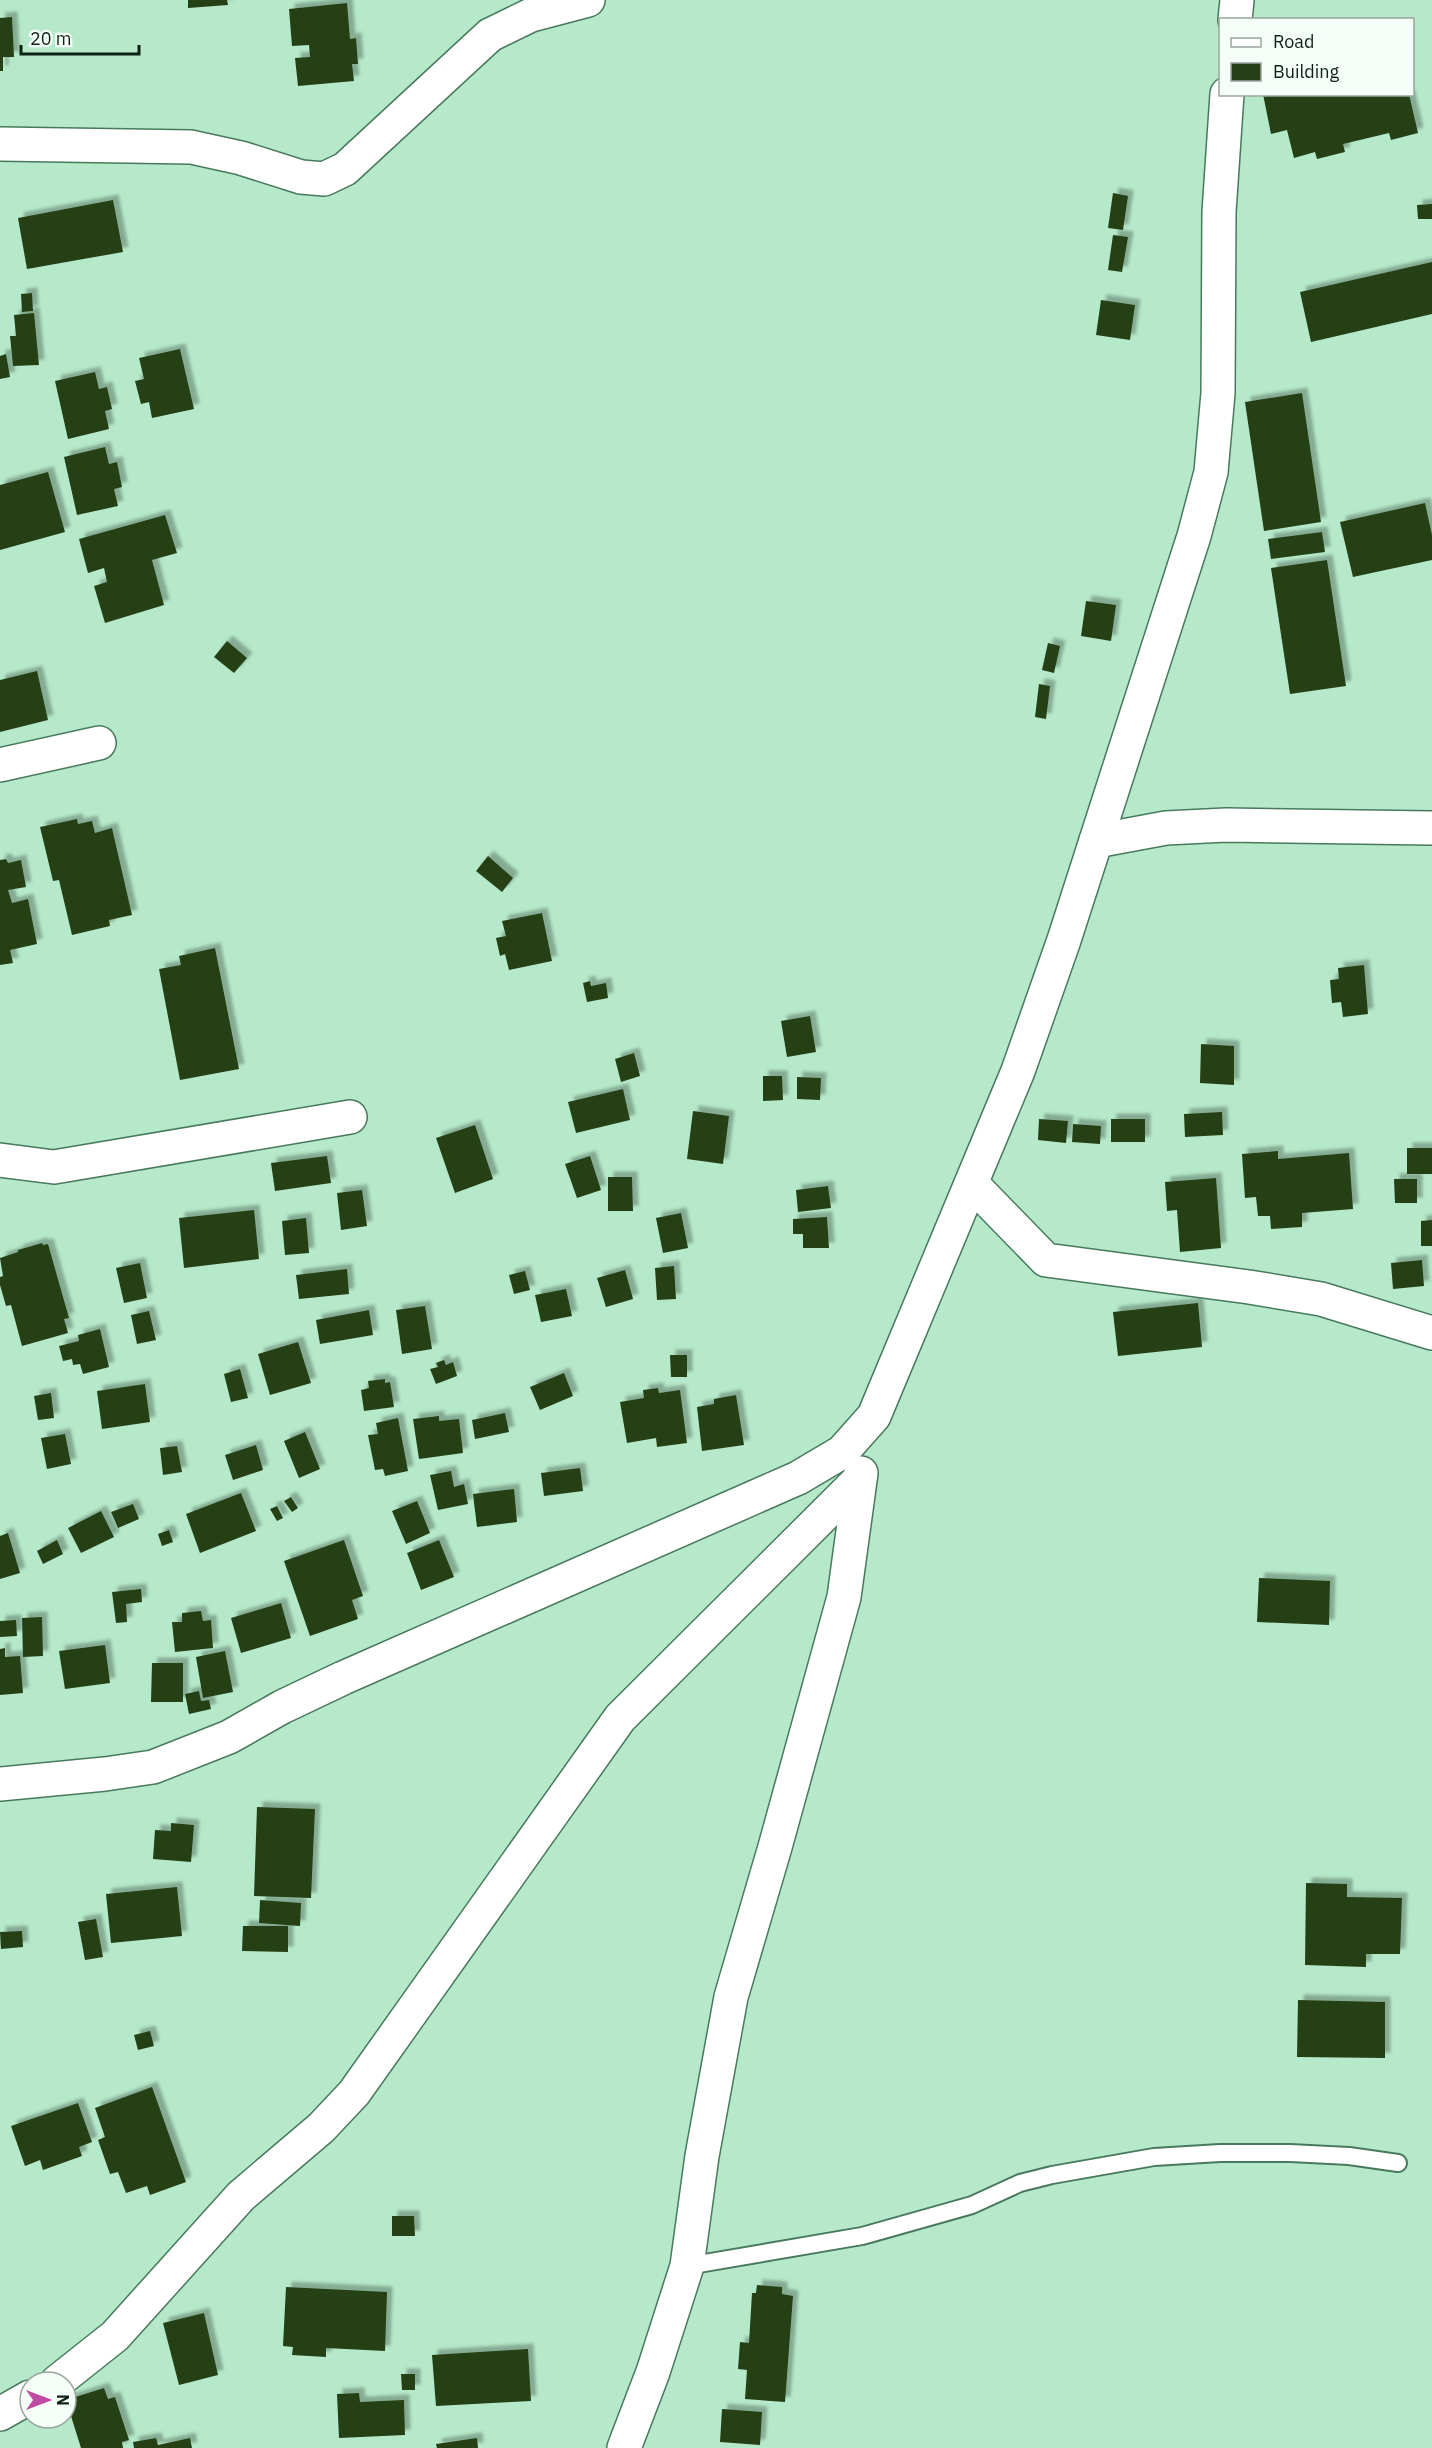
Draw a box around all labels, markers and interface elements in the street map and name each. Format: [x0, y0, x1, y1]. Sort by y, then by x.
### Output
scale bar [21, 18, 140, 56]
legend [1219, 18, 1414, 96]
text: 20 m [30, 27, 72, 50]
text: Road [1273, 30, 1314, 53]
text: Building [1273, 60, 1340, 83]
north arrow [18, 2370, 78, 2430]
text: N [53, 2394, 73, 2406]

